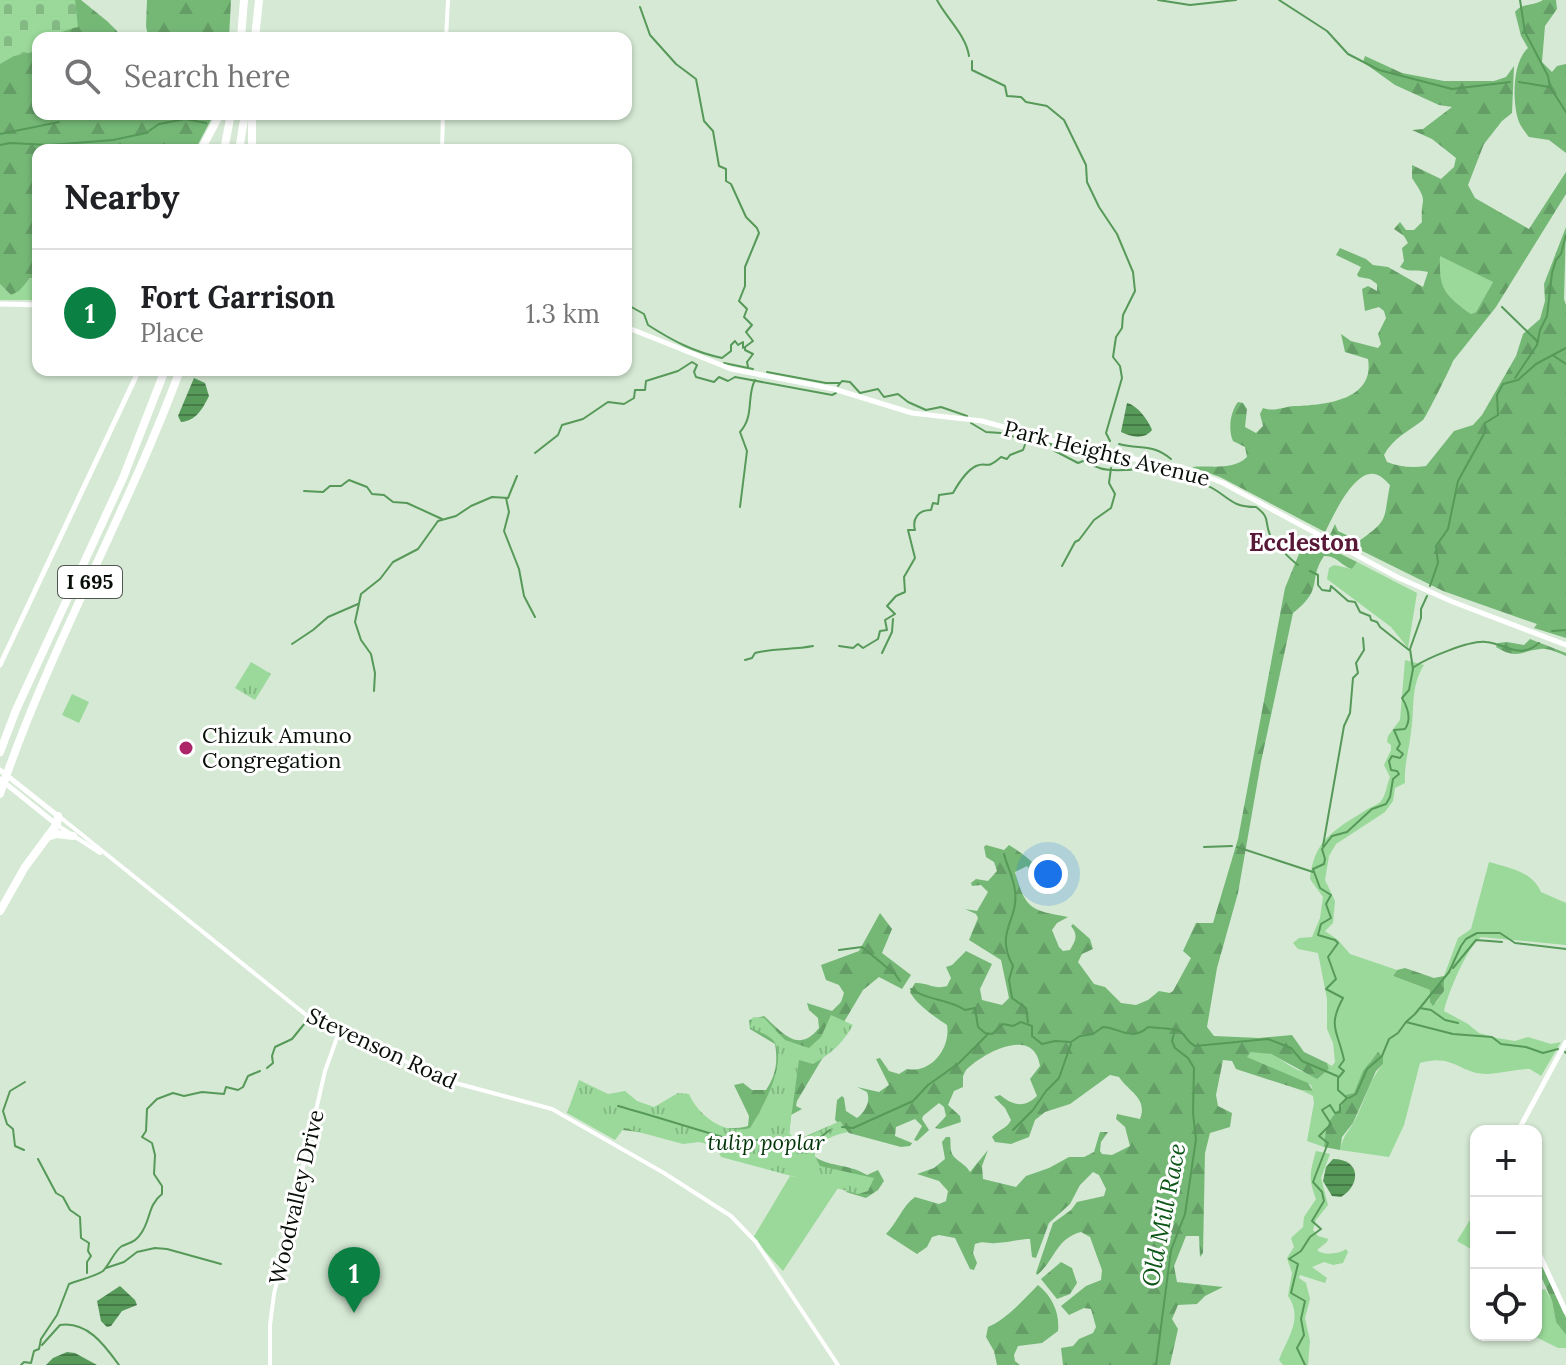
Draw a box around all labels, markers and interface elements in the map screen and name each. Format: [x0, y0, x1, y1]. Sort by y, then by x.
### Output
search box [32, 32, 632, 120]
icon: search [60, 54, 104, 98]
text: Search here [124, 57, 291, 95]
text: Nearby [64, 175, 180, 218]
text: Fort Garrison [140, 278, 335, 316]
text: 1 [85, 297, 95, 330]
text: 1.3 km [526, 297, 600, 330]
text: Place [140, 316, 204, 349]
street label: Park Heights Avenue [1001, 414, 1213, 492]
district label: Eccleston [1249, 527, 1359, 558]
road number: I 695 [58, 566, 122, 598]
place label: Chizuk Amuno Congregation [202, 721, 352, 774]
marker: Chizuk Amuno Congregation [177, 739, 195, 757]
your location [1028, 854, 1068, 894]
street label: Stevenson Road [303, 1001, 461, 1095]
street label: Woodvalley Drive [262, 1107, 330, 1287]
map controls [1470, 1125, 1542, 1341]
button: + [1470, 1125, 1542, 1197]
park label: tulip poplar [707, 1128, 826, 1156]
water label: Old Mill Race [1134, 1140, 1193, 1289]
button: − [1470, 1197, 1542, 1269]
pin: 1 [328, 1247, 380, 1313]
button: locate [1470, 1269, 1542, 1341]

